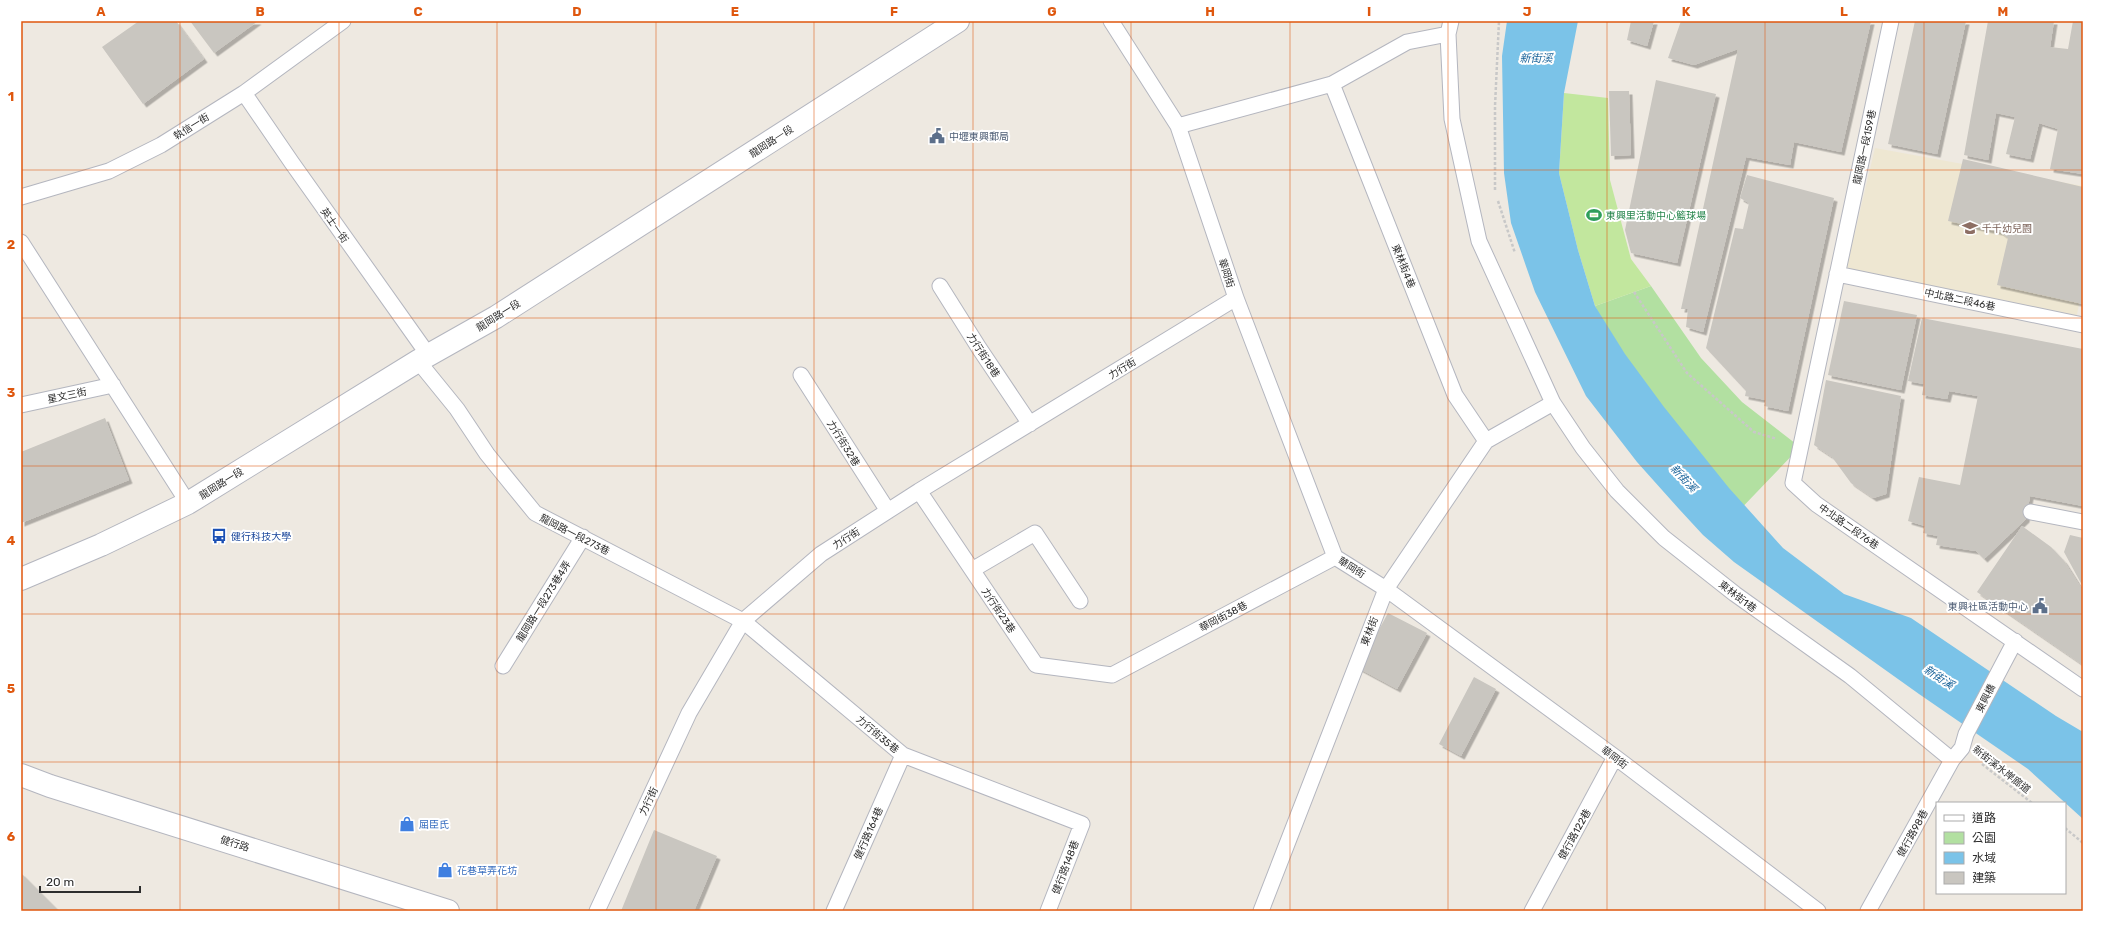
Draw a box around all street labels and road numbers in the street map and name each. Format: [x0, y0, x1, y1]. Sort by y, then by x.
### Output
street label: 龍岡路一段159巷 [1851, 109, 1879, 186]
street label: 執信一街 [171, 111, 212, 143]
street label: 龍岡路一段 [747, 123, 796, 160]
street label: 英士一街 [318, 206, 351, 245]
street label: 東林街4巷 [1389, 243, 1417, 290]
street label: 華岡街 [1216, 257, 1236, 289]
street label: 中北路二段46巷 [1923, 287, 1996, 313]
street label: 龍岡路一段 [474, 298, 523, 334]
street label: 力行街18巷 [964, 331, 1002, 380]
street label: 力行街 [1107, 356, 1138, 382]
street label: 星文三街 [46, 386, 88, 406]
street label: 力行街32巷 [824, 418, 862, 469]
street label: 龍岡路一段 [197, 466, 246, 502]
street label: 中北路二段76巷 [1816, 502, 1881, 552]
street label: 龍岡路一段273巷 [538, 512, 612, 558]
street label: 力行街 [831, 526, 862, 552]
street label: 華岡街 [1336, 555, 1367, 581]
street label: 龍岡路一段273巷4弄 [514, 559, 574, 644]
street label: 東林街1巷 [1716, 579, 1759, 615]
street label: 力行街23巷 [979, 586, 1018, 635]
street label: 華岡街38巷 [1198, 599, 1249, 634]
street label: 東林街 [1359, 615, 1381, 648]
street label: 東興橋 [1974, 682, 1998, 715]
street label: 力行街35巷 [854, 713, 901, 756]
street label: 華岡街 [1599, 744, 1630, 772]
street label: 新街溪水岸廊道 [1970, 744, 2033, 796]
street label: 力行街 [637, 785, 661, 818]
street label: 健行路164巷 [852, 805, 886, 862]
street label: 健行路122巷 [1556, 807, 1594, 862]
street label: 健行路98巷 [1895, 808, 1931, 859]
street label: 健行路 [219, 834, 251, 854]
street label: 健行路148巷 [1050, 839, 1082, 896]

